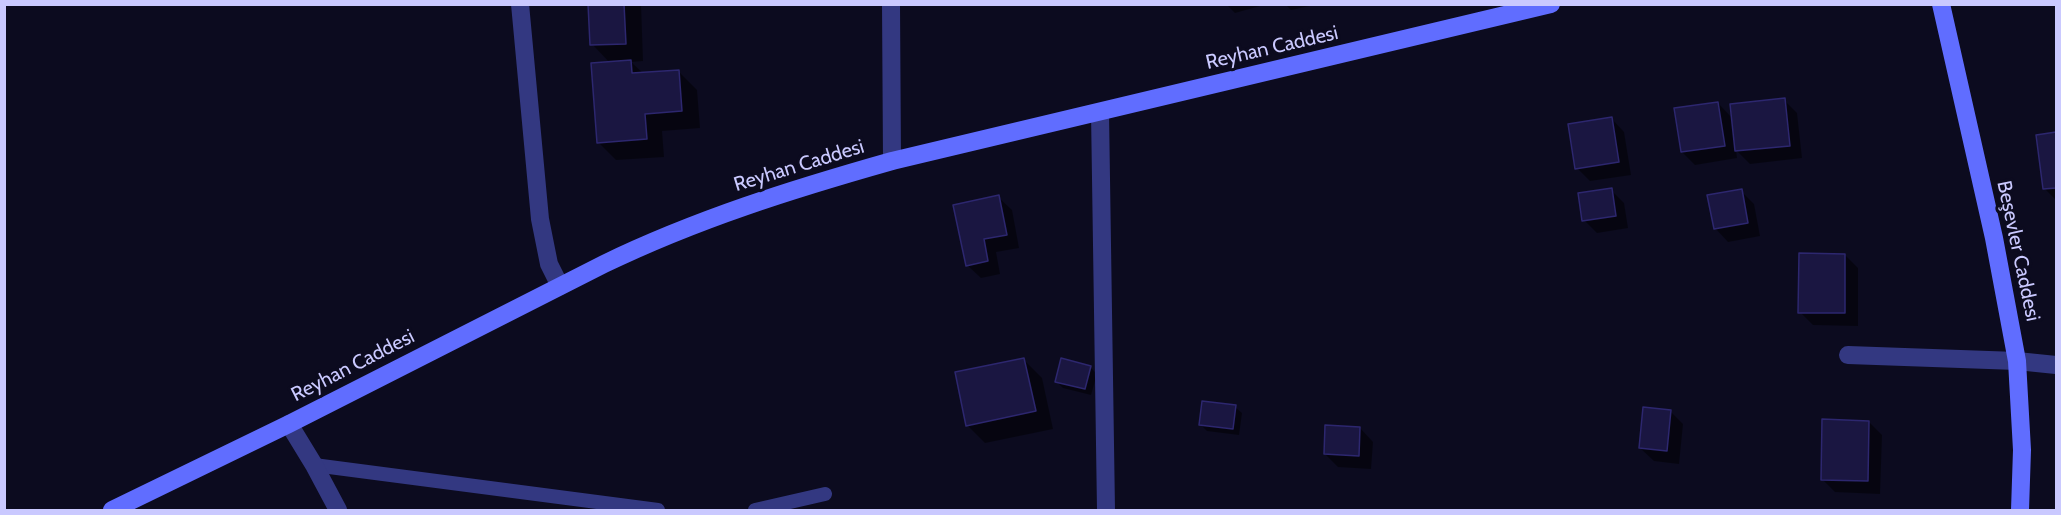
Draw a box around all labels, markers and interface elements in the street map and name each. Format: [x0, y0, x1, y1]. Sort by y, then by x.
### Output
street label: Reyhan Caddesi [1204, 21, 1340, 75]
street label: Reyhan Caddesi [731, 135, 867, 197]
street label: Beşevler Caddesi [1991, 179, 2045, 323]
street label: Reyhan Caddesi [287, 325, 419, 407]

